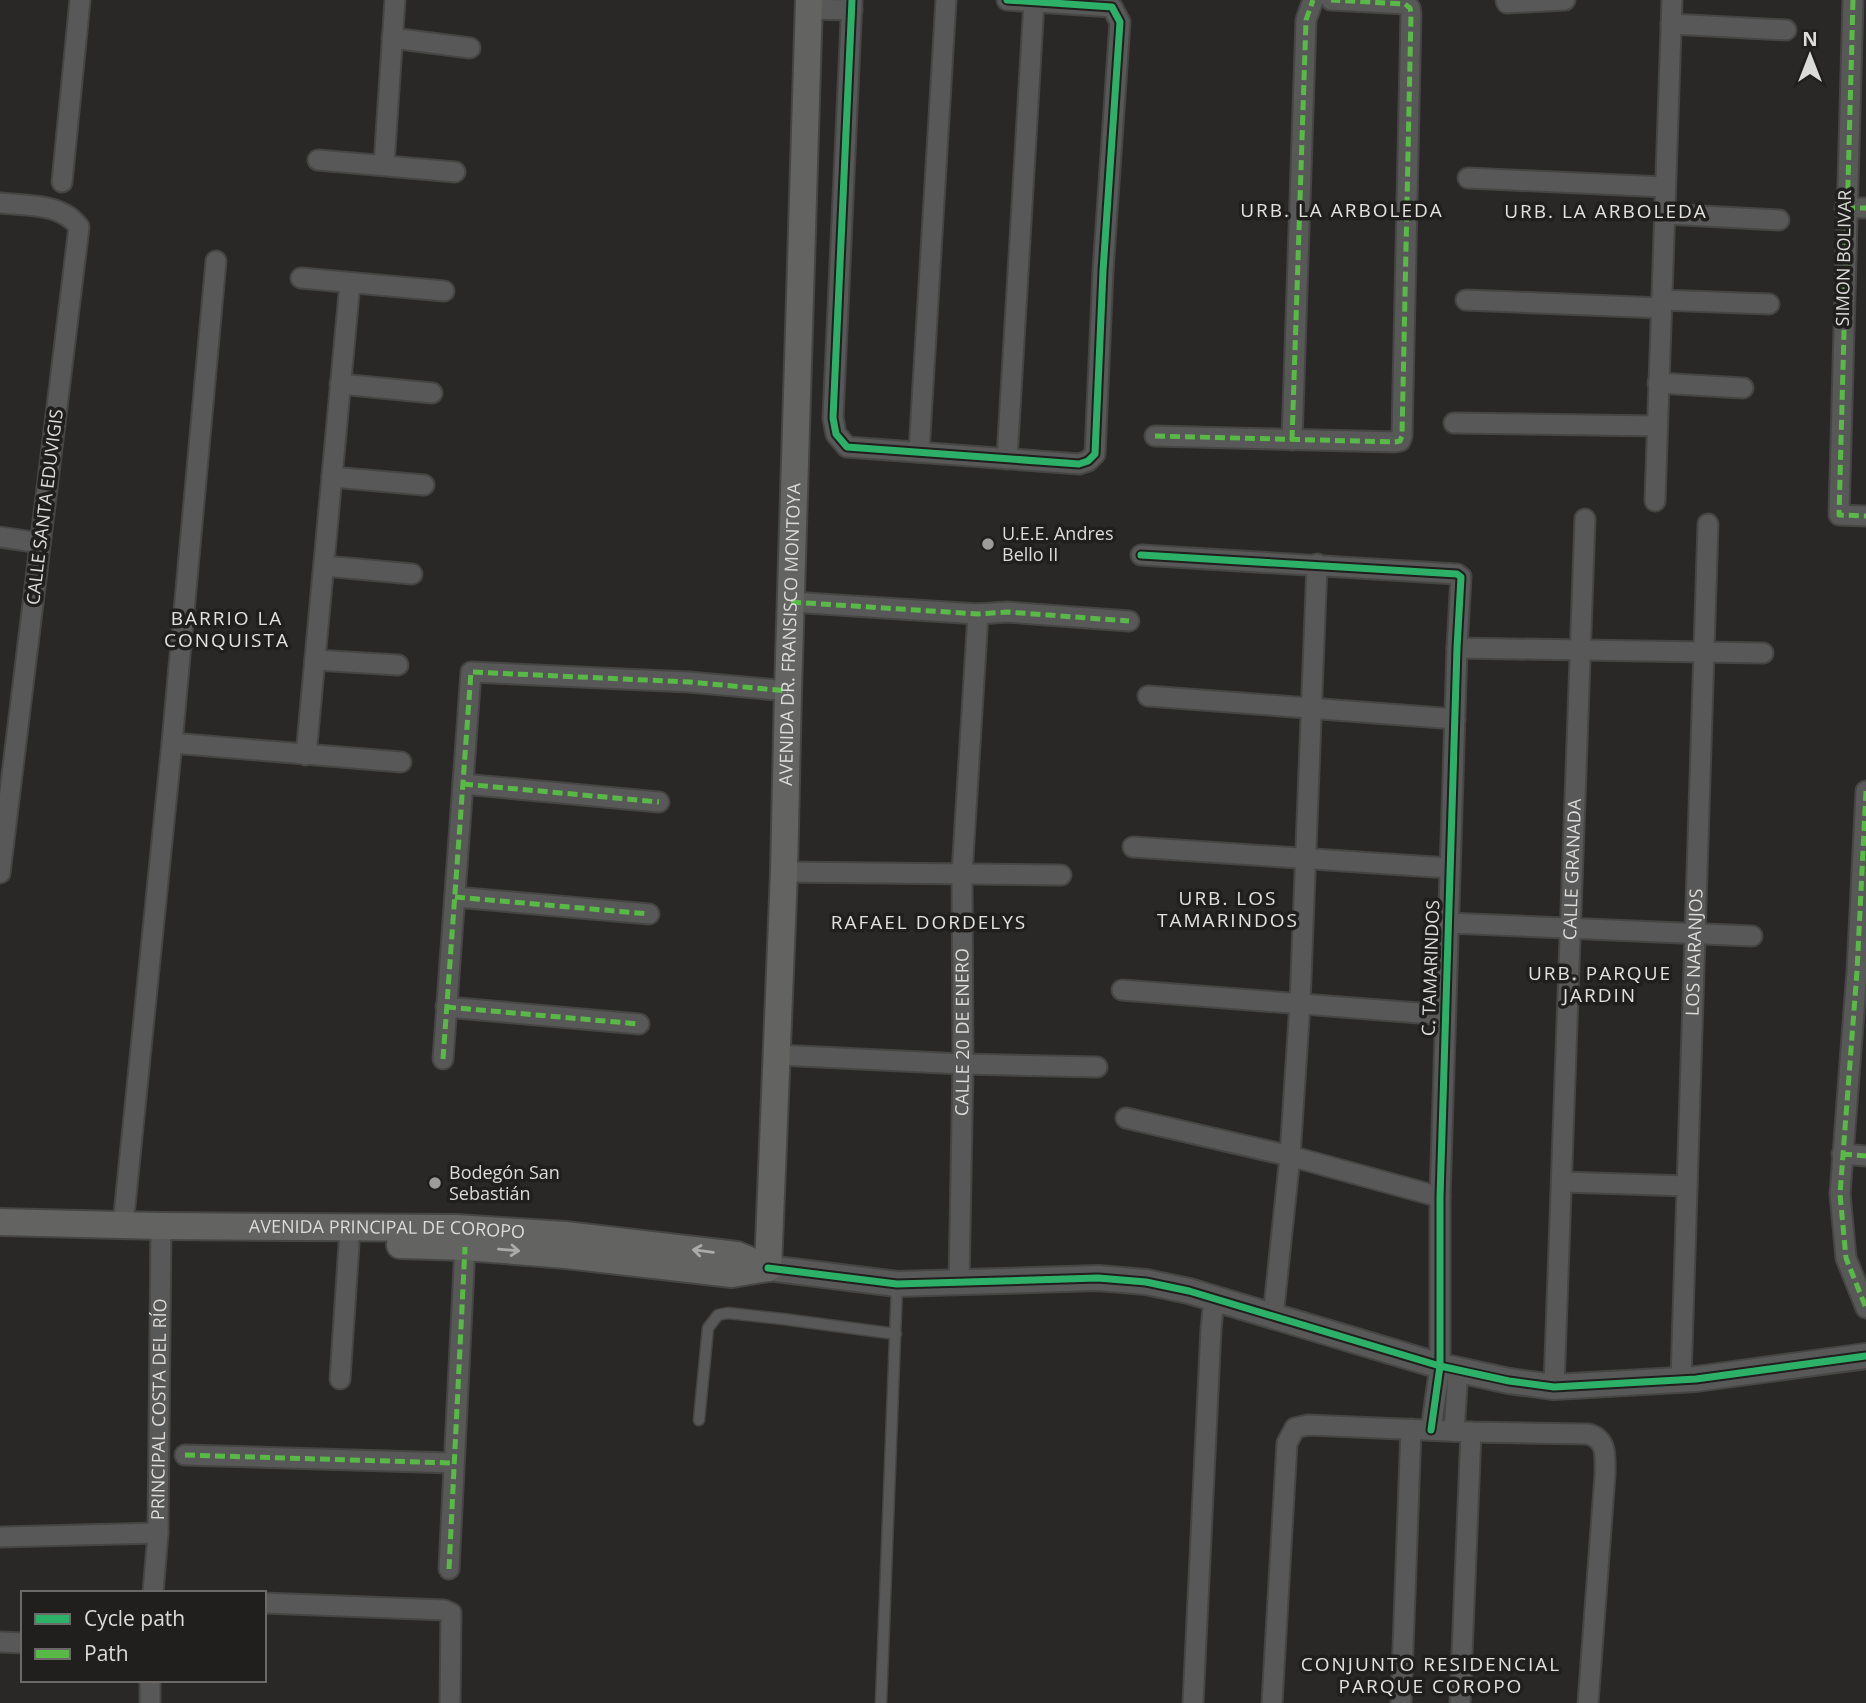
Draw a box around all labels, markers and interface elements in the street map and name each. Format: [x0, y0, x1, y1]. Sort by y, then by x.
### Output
north arrow [1775, 21, 1845, 91]
text: N [1802, 26, 1818, 52]
street label: SIMON BOLIVAR [1830, 189, 1856, 326]
district label: URB. LA ARBOLEDA [1240, 197, 1444, 223]
district label: URB. LA ARBOLEDA [1504, 198, 1708, 224]
street label: CALLE SANTA EDUVIGIS [20, 408, 68, 606]
street label: AVENIDA DR. FRANSISCO MONTOYA [773, 482, 805, 786]
place label: U.E.E. Andres Bello II [1002, 521, 1113, 566]
marker: U.E.E. Andres Bello II [980, 536, 996, 552]
district label: BARRIO LA CONQUISTA [164, 605, 290, 653]
street label: CALLE GRANADA [1557, 798, 1586, 940]
district label: URB. LOS TAMARINDOS [1157, 885, 1299, 933]
street label: LOS NARANJOS [1679, 888, 1707, 1016]
street label: C. TAMARINDOS [1416, 899, 1444, 1036]
district label: RAFAEL DORDELYS [831, 909, 1027, 935]
street label: CALLE 20 DE ENERO [949, 948, 974, 1116]
district label: URB. PARQUE JARDIN [1528, 960, 1672, 1008]
place label: Bodegón San Sebastián [449, 1160, 560, 1205]
marker: Bodegón San Sebastián [427, 1175, 443, 1191]
street label: AVENIDA PRINCIPAL DE COROPO [249, 1214, 526, 1243]
one-way arrow [497, 1244, 520, 1257]
one-way arrow [692, 1244, 714, 1257]
street label: PRINCIPAL COSTA DEL RÍO [145, 1298, 171, 1520]
legend [21, 1591, 266, 1682]
text: Cycle path [84, 1604, 185, 1632]
text: Path [84, 1639, 129, 1667]
district label: CONJUNTO RESIDENCIAL PARQUE COROPO [1301, 1651, 1561, 1699]

